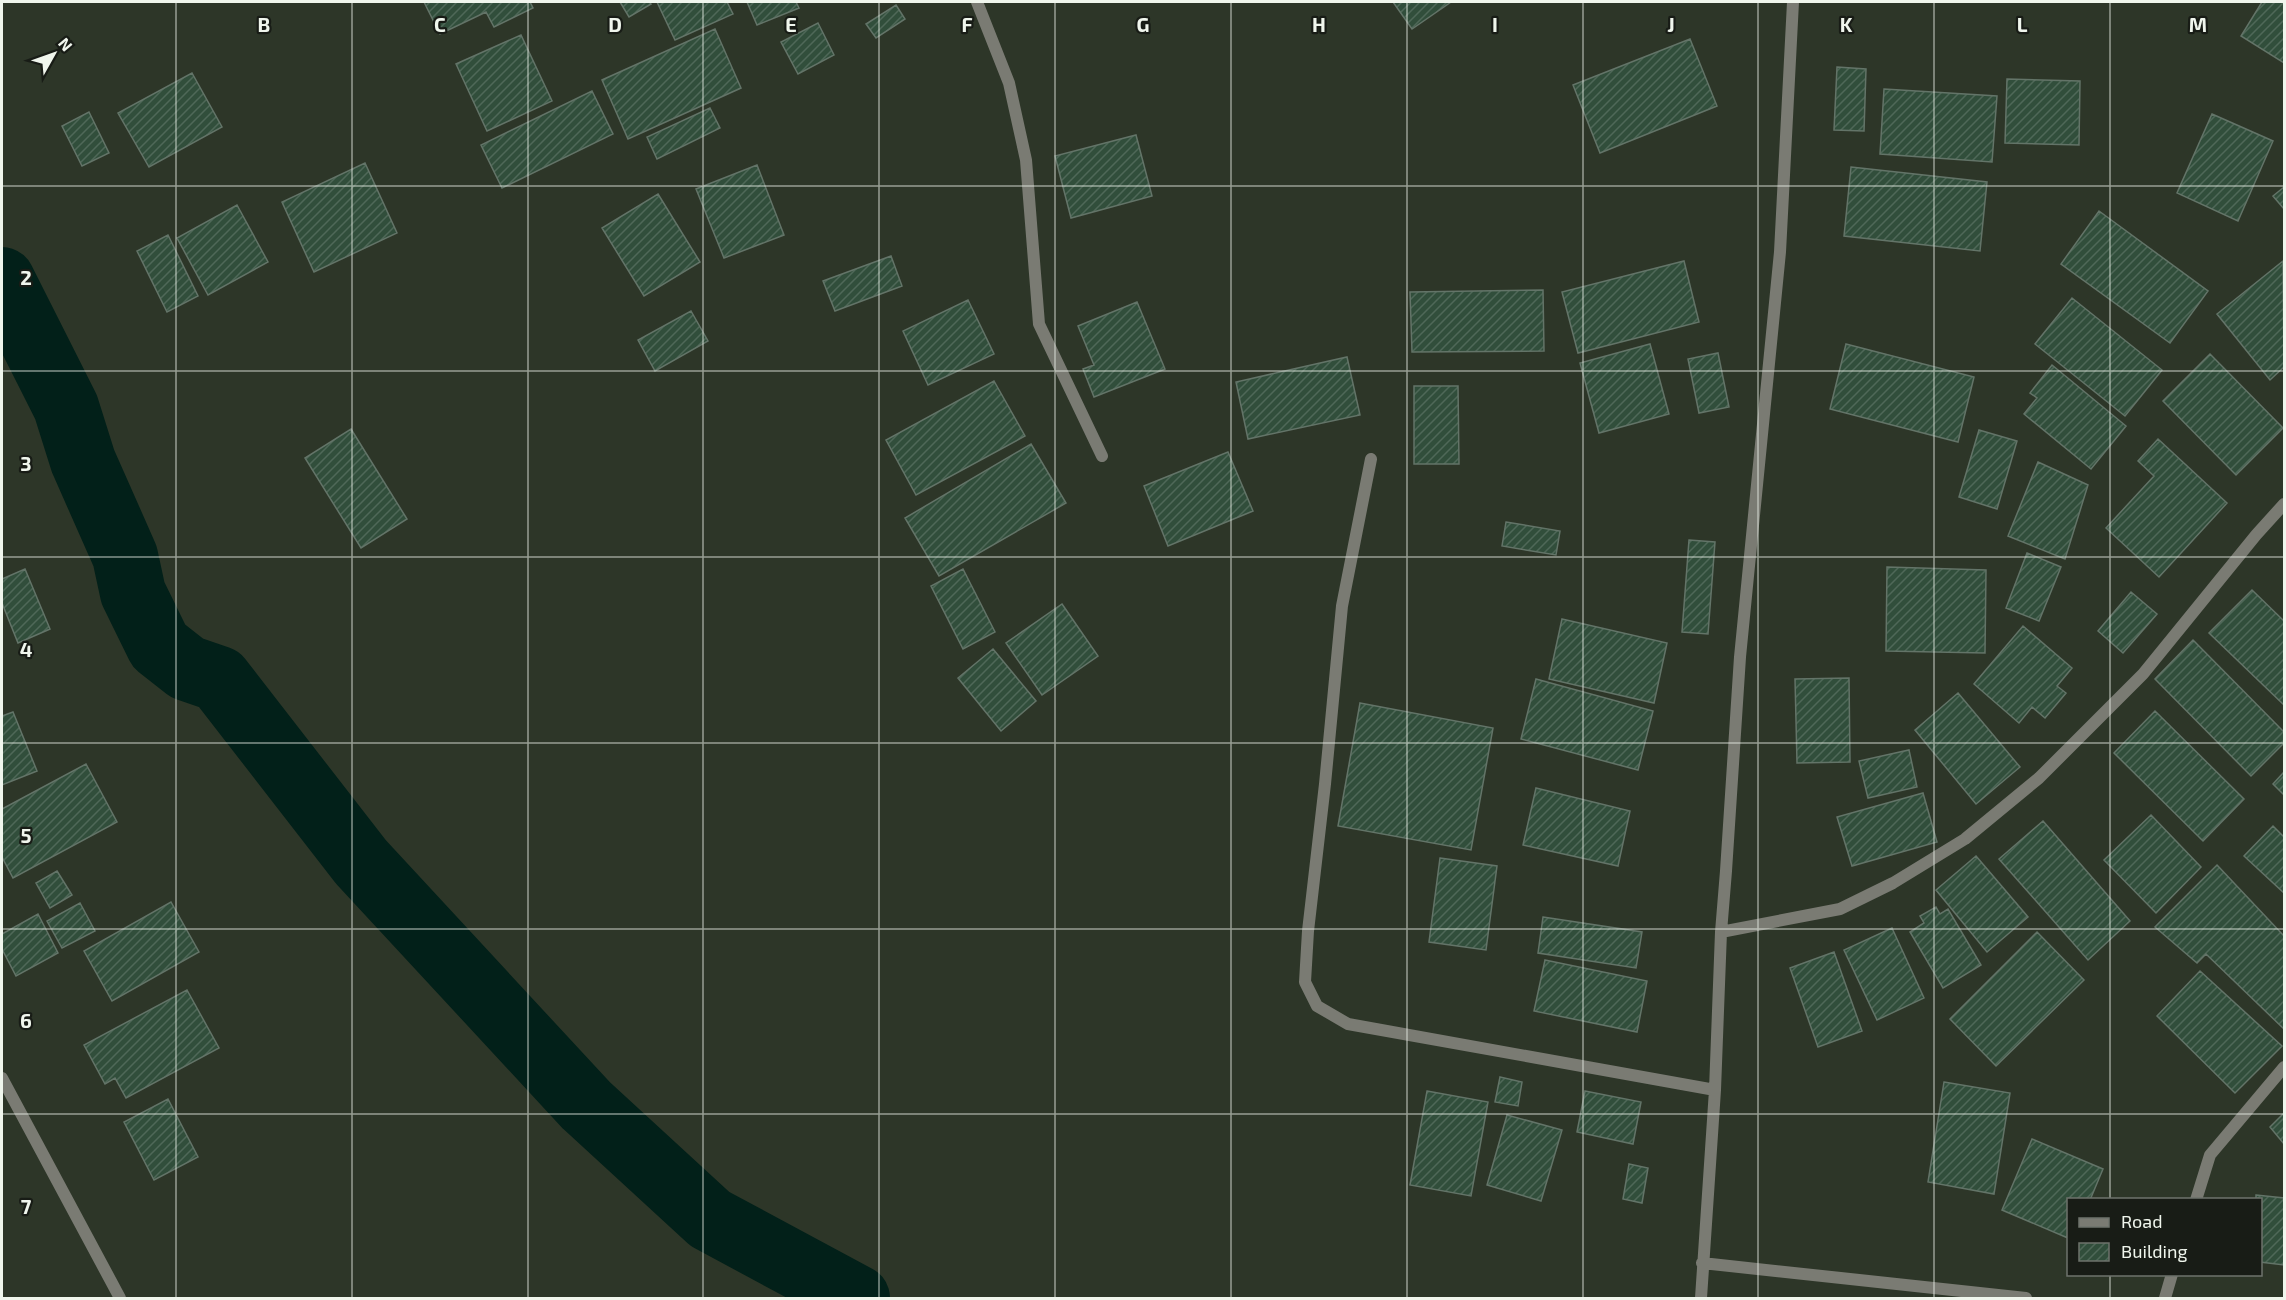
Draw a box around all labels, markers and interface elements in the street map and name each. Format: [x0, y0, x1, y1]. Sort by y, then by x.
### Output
text: B [258, 12, 270, 36]
text: C [434, 12, 446, 36]
text: D [608, 12, 622, 36]
text: E [785, 12, 797, 36]
text: F [961, 12, 973, 36]
text: G [1137, 12, 1149, 36]
text: H [1312, 12, 1326, 36]
text: I [1492, 12, 1498, 36]
text: J [1667, 12, 1675, 36]
text: K [1840, 12, 1853, 36]
text: L [2017, 12, 2028, 36]
text: M [2189, 12, 2207, 36]
north arrow [24, 24, 84, 84]
text: N [55, 34, 77, 55]
text: 2 [20, 265, 32, 289]
text: 3 [20, 451, 32, 475]
text: 4 [20, 637, 33, 661]
text: 5 [20, 823, 32, 847]
text: 6 [20, 1008, 32, 1032]
text: 7 [21, 1194, 32, 1218]
legend [2067, 1198, 2262, 1276]
text: Road [2121, 1210, 2162, 1232]
text: Building [2121, 1240, 2188, 1262]

